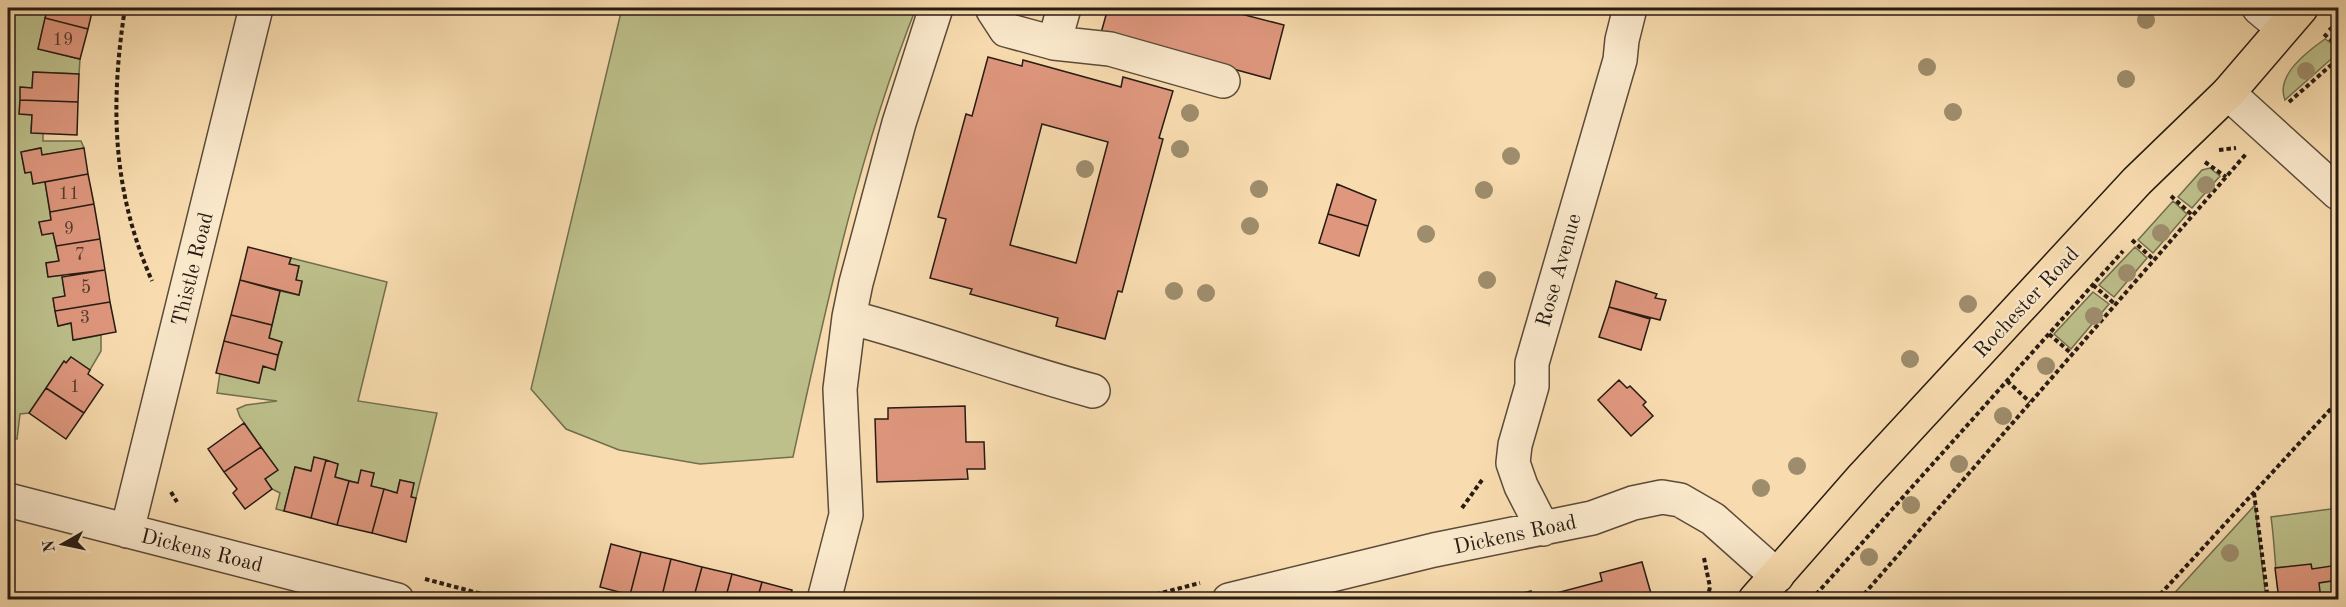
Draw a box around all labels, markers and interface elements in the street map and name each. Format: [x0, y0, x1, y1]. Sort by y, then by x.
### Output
house number: 19 [53, 31, 73, 49]
house number: 11 [59, 185, 79, 203]
street label: Thistle Road [169, 210, 218, 328]
street label: Rose Avenue [1533, 211, 1586, 329]
house number: 9 [64, 220, 74, 238]
street label: Rochester Road [1971, 244, 2084, 363]
house number: 7 [75, 246, 85, 264]
house number: 5 [81, 279, 91, 297]
house number: 3 [80, 309, 90, 327]
house number: 1 [70, 378, 80, 396]
street label: Dickens Road [1452, 512, 1579, 559]
north arrow [33, 514, 93, 574]
street label: Dickens Road [138, 526, 265, 577]
text: N [41, 538, 59, 553]

